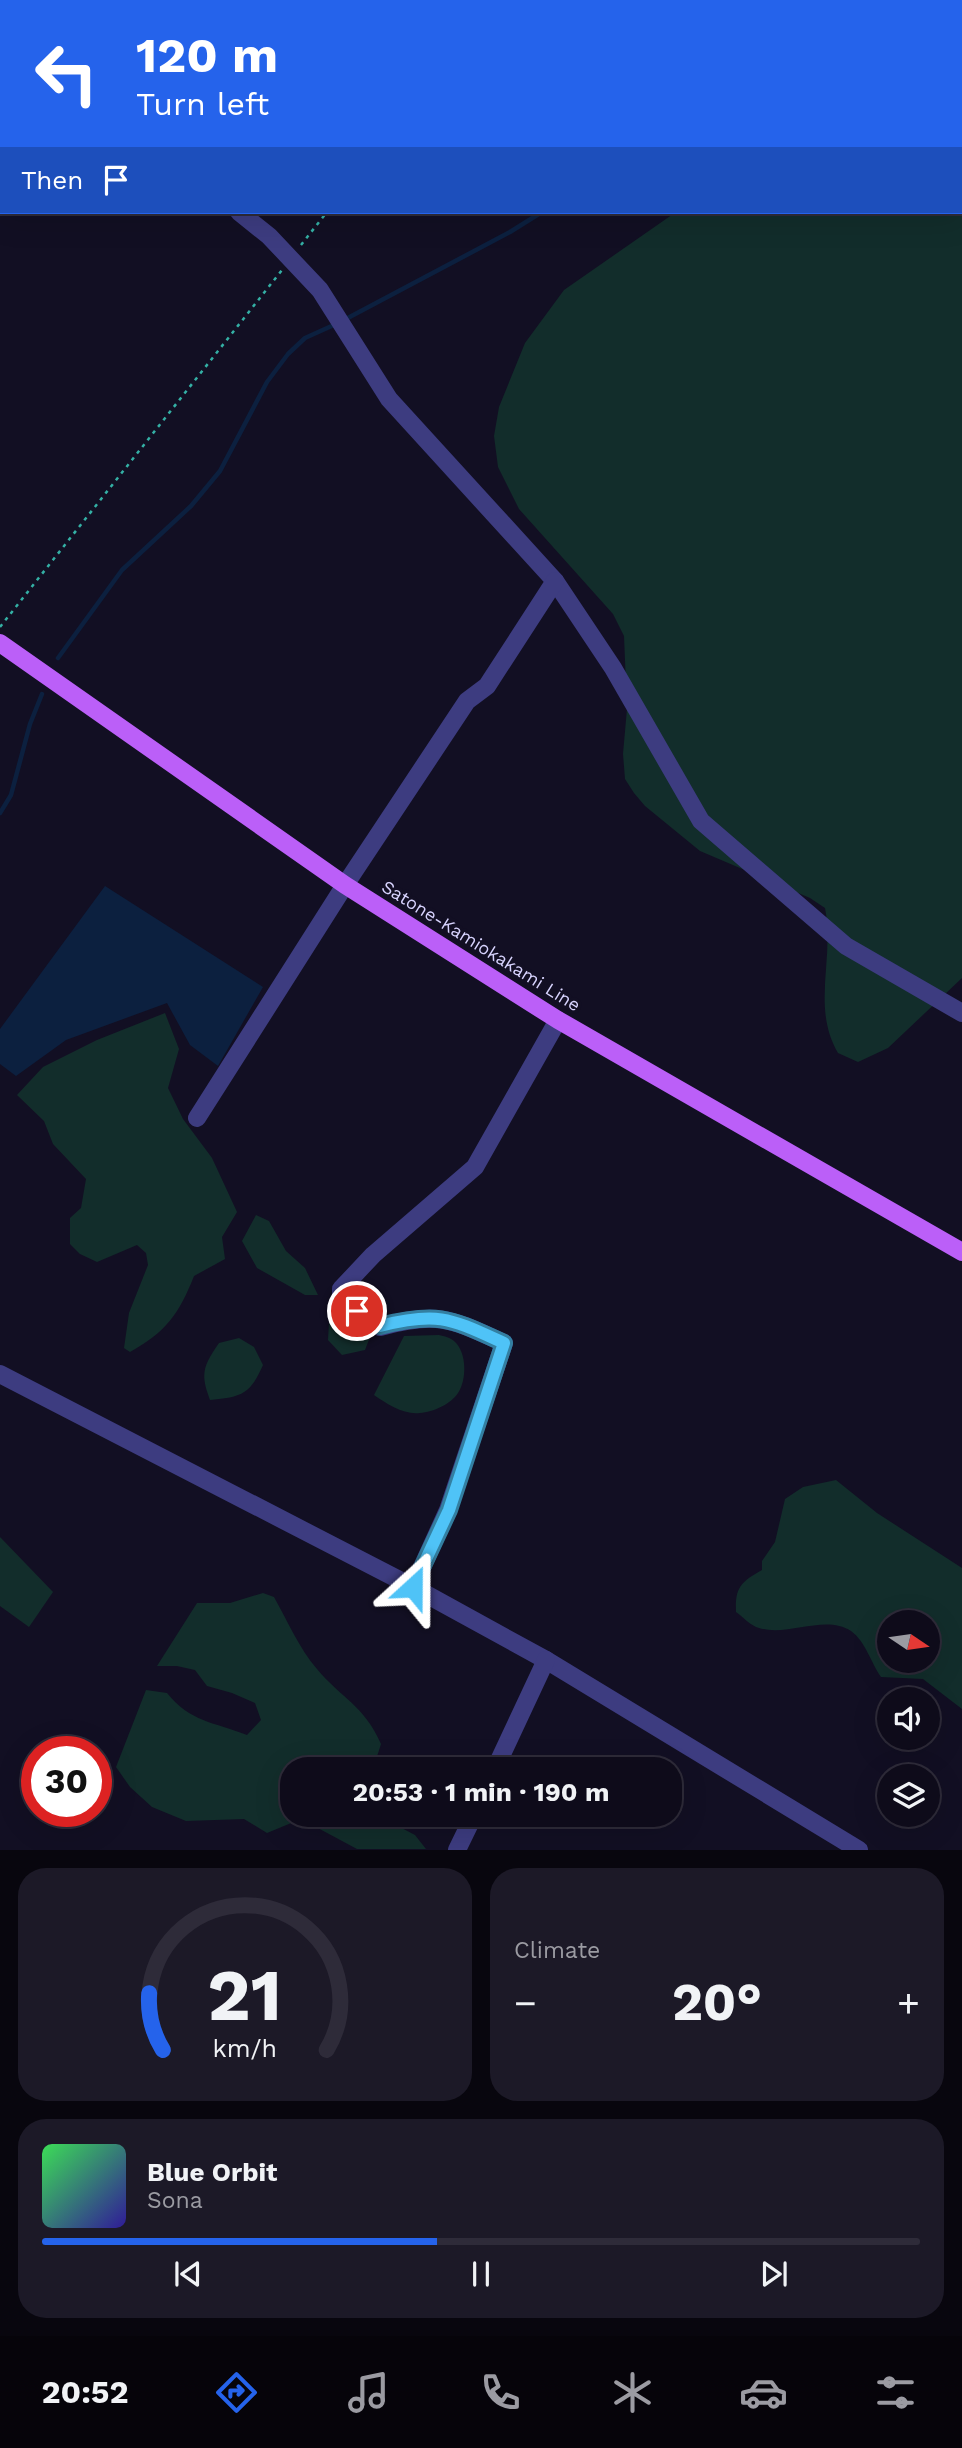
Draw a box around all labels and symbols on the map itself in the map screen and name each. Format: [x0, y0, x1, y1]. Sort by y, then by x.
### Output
street label: Satone-Kamiokakami Line [378, 876, 584, 1016]
pin [327, 1281, 387, 1341]
position arrow [376, 1550, 450, 1624]
north arrow [877, 1610, 940, 1673]
speed limit sign: 30 [21, 1736, 112, 1827]

